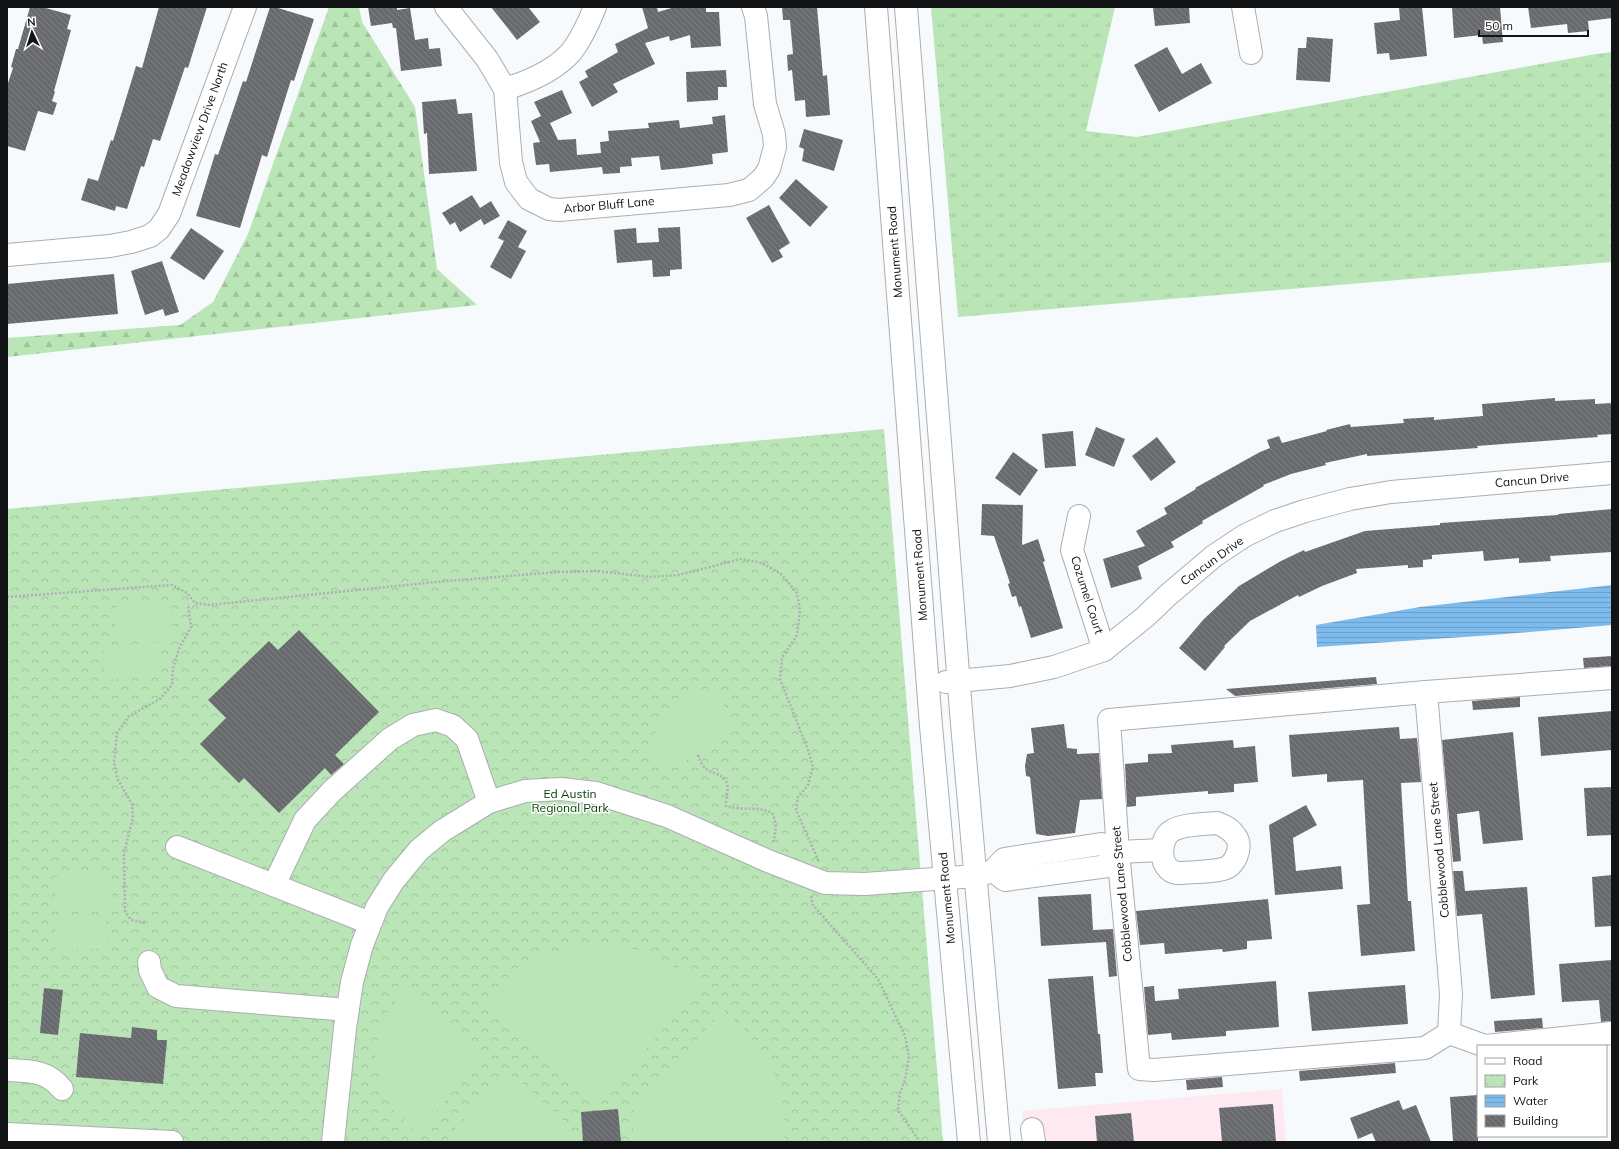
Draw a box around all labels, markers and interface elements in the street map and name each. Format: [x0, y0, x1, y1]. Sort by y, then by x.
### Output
north arrow [12, 12, 52, 52]
scale bar [1479, 12, 1588, 38]
text: N [27, 15, 36, 29]
text: 50 m [1485, 18, 1513, 33]
street label: Meadowview Drive North [168, 60, 231, 198]
street label: Arbor Bluff Lane [563, 193, 655, 216]
street label: Monument Road [884, 206, 905, 298]
street label: Cancun Drive [1494, 469, 1570, 490]
street label: Monument Road [909, 529, 930, 621]
street label: Cancun Drive [1177, 533, 1246, 588]
street label: Cozumel Court [1068, 554, 1107, 636]
street label: Cobblewood Lane Street [1425, 781, 1452, 919]
park label: Ed Austin Regional Park [531, 786, 609, 815]
street label: Cobblewood Lane Street [1108, 825, 1135, 963]
street label: Monument Road [935, 852, 958, 944]
legend [1477, 1045, 1607, 1137]
text: Road [1513, 1053, 1542, 1068]
text: Park [1513, 1073, 1539, 1088]
text: Water [1513, 1093, 1549, 1108]
text: Building [1513, 1113, 1558, 1128]

